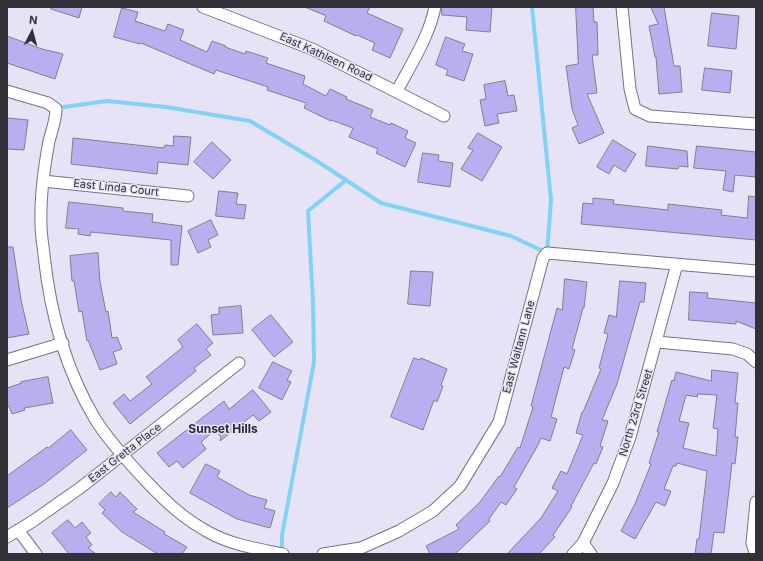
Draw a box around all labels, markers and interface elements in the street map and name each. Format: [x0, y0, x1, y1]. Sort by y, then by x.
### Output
north arrow [12, 12, 52, 52]
text: N [28, 13, 38, 27]
street label: East Kathleen Road [278, 30, 374, 84]
street label: East Linda Court [73, 177, 159, 199]
street label: East Waltann Lane [500, 299, 538, 395]
street label: North 23rd Street [616, 368, 656, 458]
street label: East Gretta Place [86, 421, 164, 485]
district label: Sunset Hills [188, 422, 258, 436]

